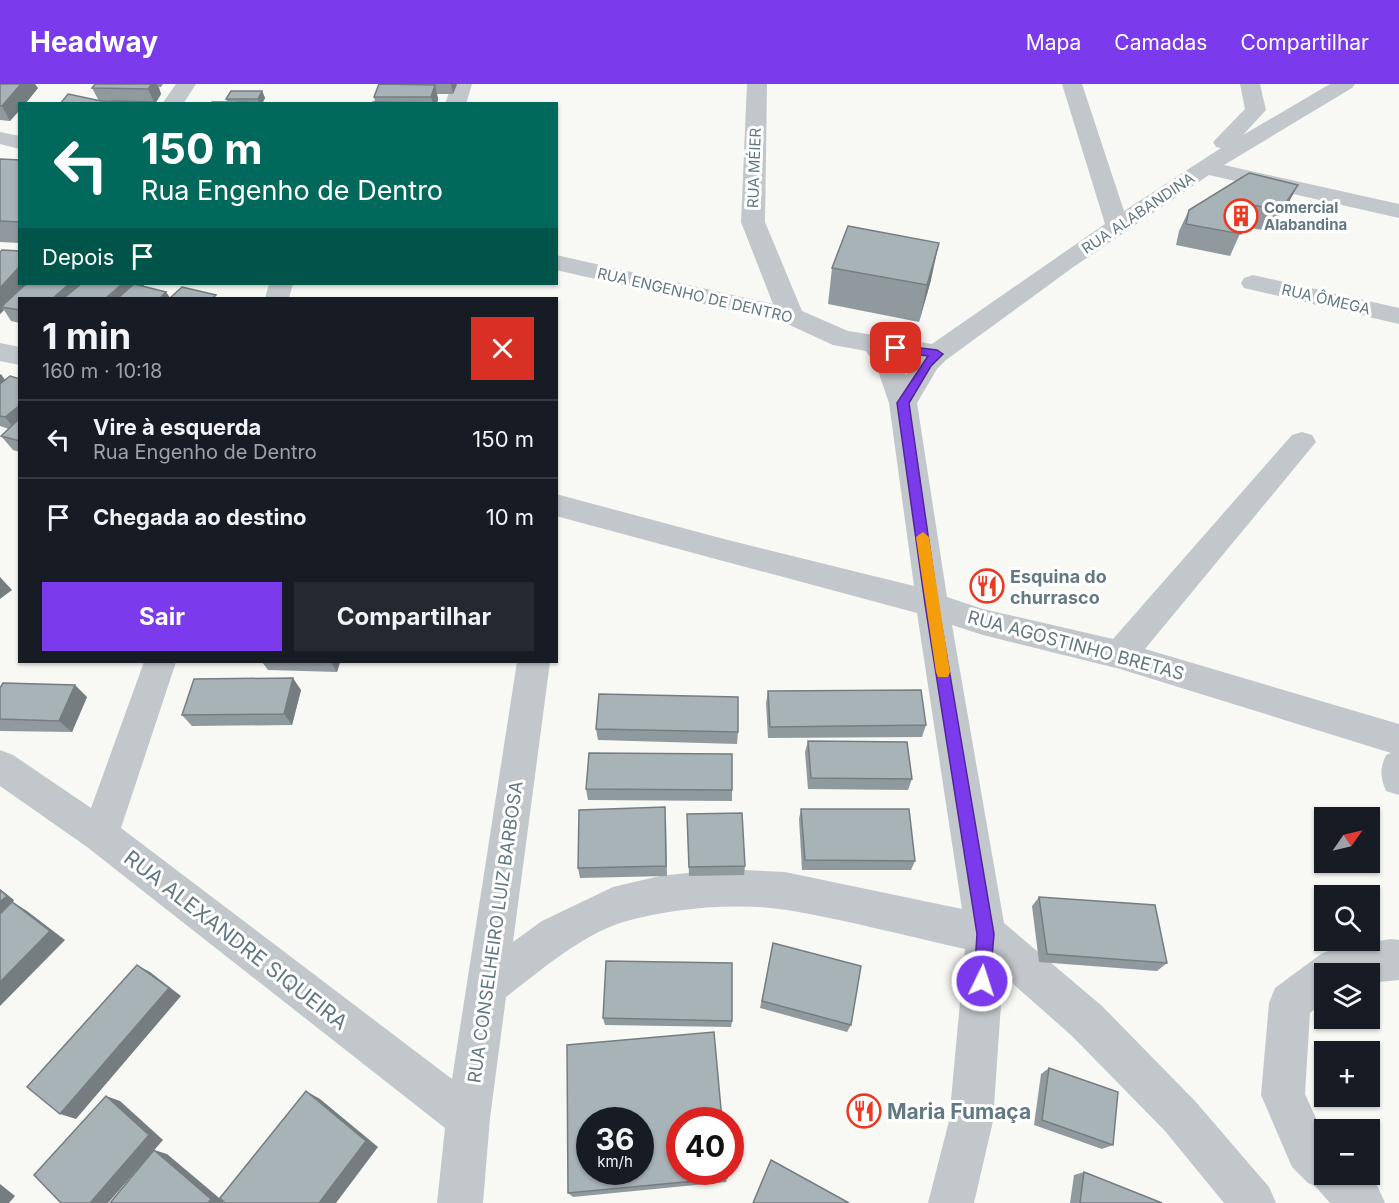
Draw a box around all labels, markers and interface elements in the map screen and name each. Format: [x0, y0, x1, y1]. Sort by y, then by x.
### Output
text: Headway [30, 25, 158, 59]
text: Mapa [1026, 30, 1081, 55]
text: Camadas [1114, 30, 1207, 55]
text: Compartilhar [1240, 30, 1369, 55]
text: 150 m [141, 123, 263, 174]
icon: left [42, 126, 120, 204]
street label: RUA MÉIER [743, 127, 765, 208]
street label: RUA ALABANDINA [1078, 168, 1198, 258]
text: Rua Engenho de Dentro [141, 174, 443, 207]
building icon: Comercial Alabandina [1223, 198, 1259, 234]
place label: Comercial Alabandina [1264, 198, 1347, 234]
icon: arrive [126, 240, 159, 273]
text: Depois [42, 244, 114, 270]
street label: RUA ENGENHO DE DENTRO [596, 263, 794, 327]
street label: RUA ÔMEGA [1280, 280, 1372, 318]
text: 1 min [42, 314, 131, 358]
button: close [471, 317, 534, 380]
pin [870, 322, 921, 373]
icon: arrive [879, 331, 912, 364]
text: 160 m · 10:18 [42, 359, 162, 383]
text: Vire à esquerda [93, 414, 261, 440]
icon: left [42, 423, 75, 456]
text: 150 m [472, 426, 534, 452]
text: Rua Engenho de Dentro [93, 440, 317, 464]
icon: arrive [42, 501, 75, 534]
text: Chegada ao destino [93, 504, 307, 530]
text: 10 m [486, 504, 534, 530]
place label: Esquina do churrasco [1010, 566, 1107, 608]
restaurant icon: Esquina do churrasco [969, 568, 1005, 604]
button: Sair [42, 582, 282, 651]
button: Compartilhar [294, 582, 534, 651]
street label: RUA AGOSTINHO BRETAS [966, 606, 1186, 684]
street label: RUA CONSELHEIRO LUIZ BARBOSA [463, 780, 527, 1084]
north arrow [1314, 807, 1380, 873]
map controls [1314, 807, 1380, 1185]
street label: RUA ALEXANDRE SIQUEIRA [119, 845, 353, 1035]
button: search [1314, 885, 1380, 951]
position arrow [950, 949, 1014, 1013]
button: layers [1314, 963, 1380, 1029]
button: + [1314, 1041, 1380, 1107]
restaurant icon: Maria Fumaça [846, 1093, 882, 1129]
place label: Maria Fumaça [887, 1099, 1031, 1124]
speed limit sign: 40 [666, 1107, 744, 1185]
button: − [1314, 1119, 1380, 1185]
text: 36 [596, 1121, 634, 1157]
text: km/h [597, 1152, 633, 1171]

